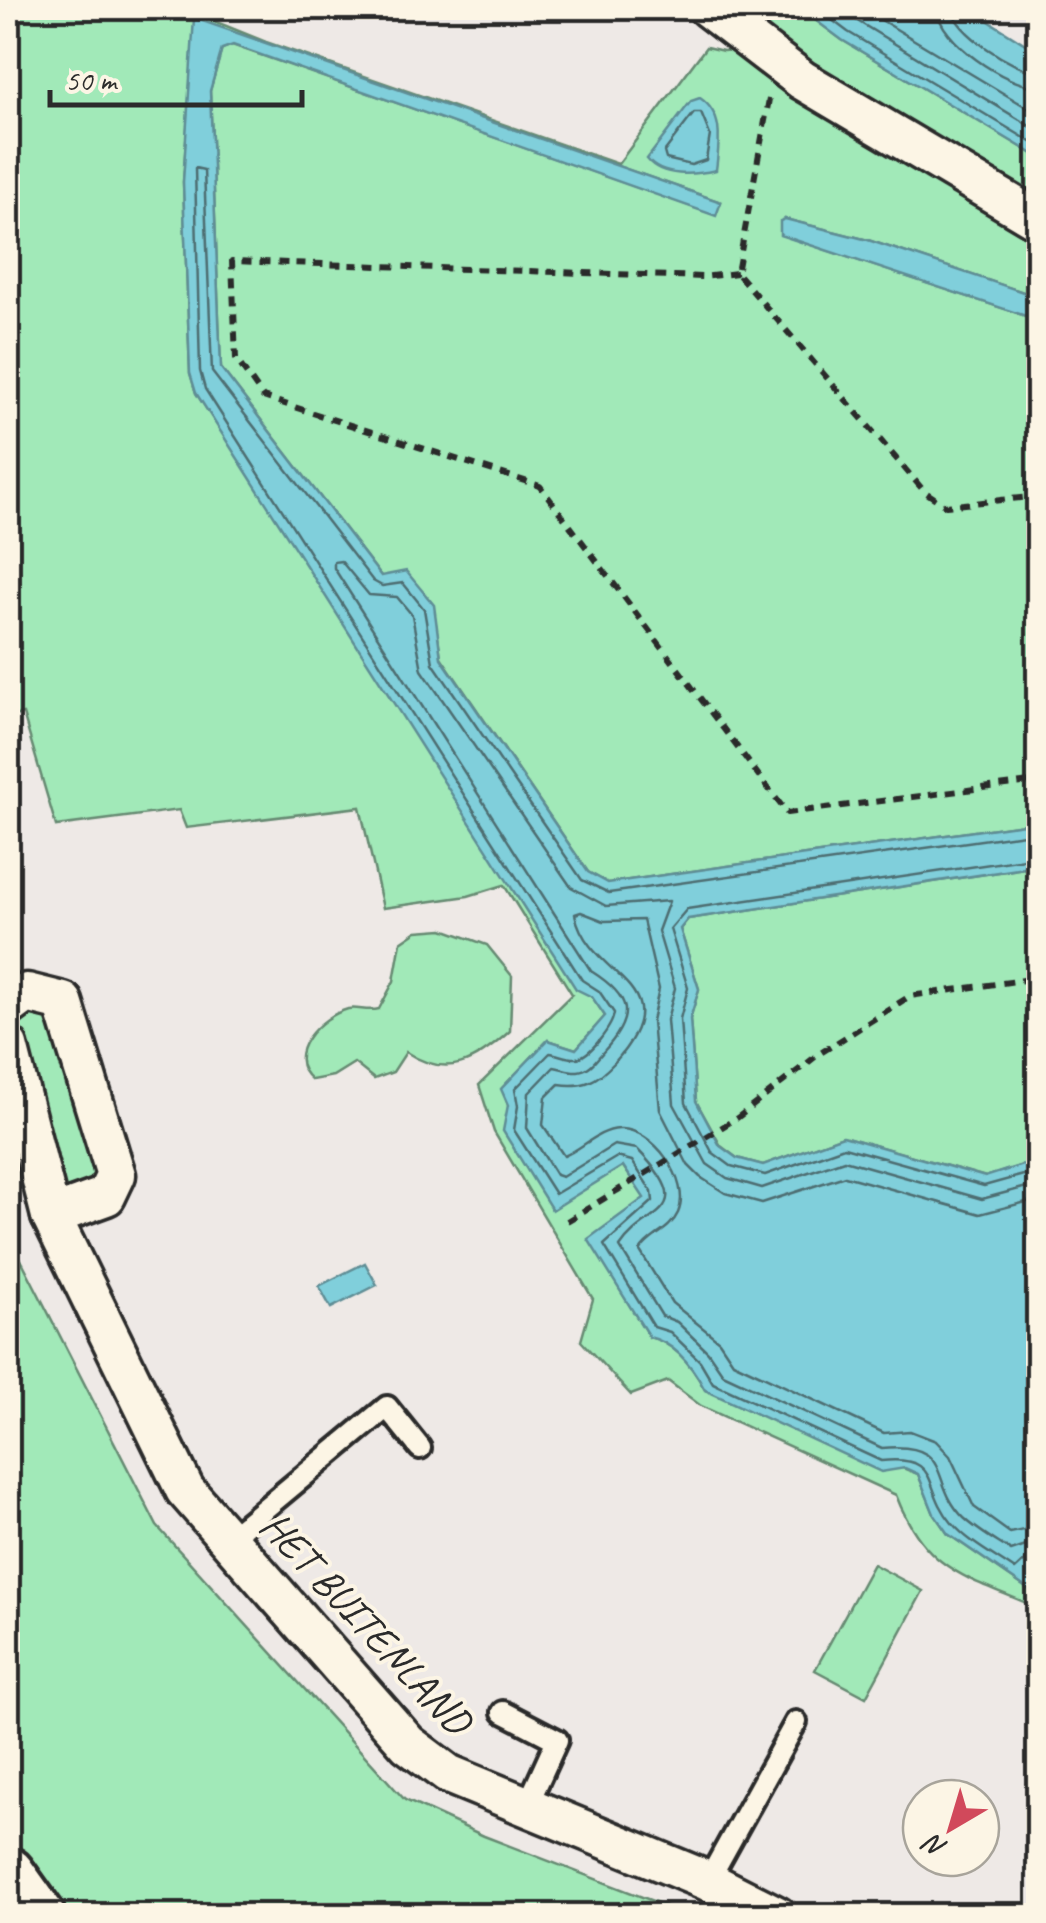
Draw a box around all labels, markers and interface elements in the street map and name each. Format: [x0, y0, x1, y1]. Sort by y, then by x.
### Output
scale bar [50, 45, 302, 107]
text: 50 m [65, 61, 118, 99]
street label: HET BUITENLAND [249, 1500, 485, 1748]
north arrow [901, 1778, 1001, 1878]
text: N [915, 1825, 954, 1866]

